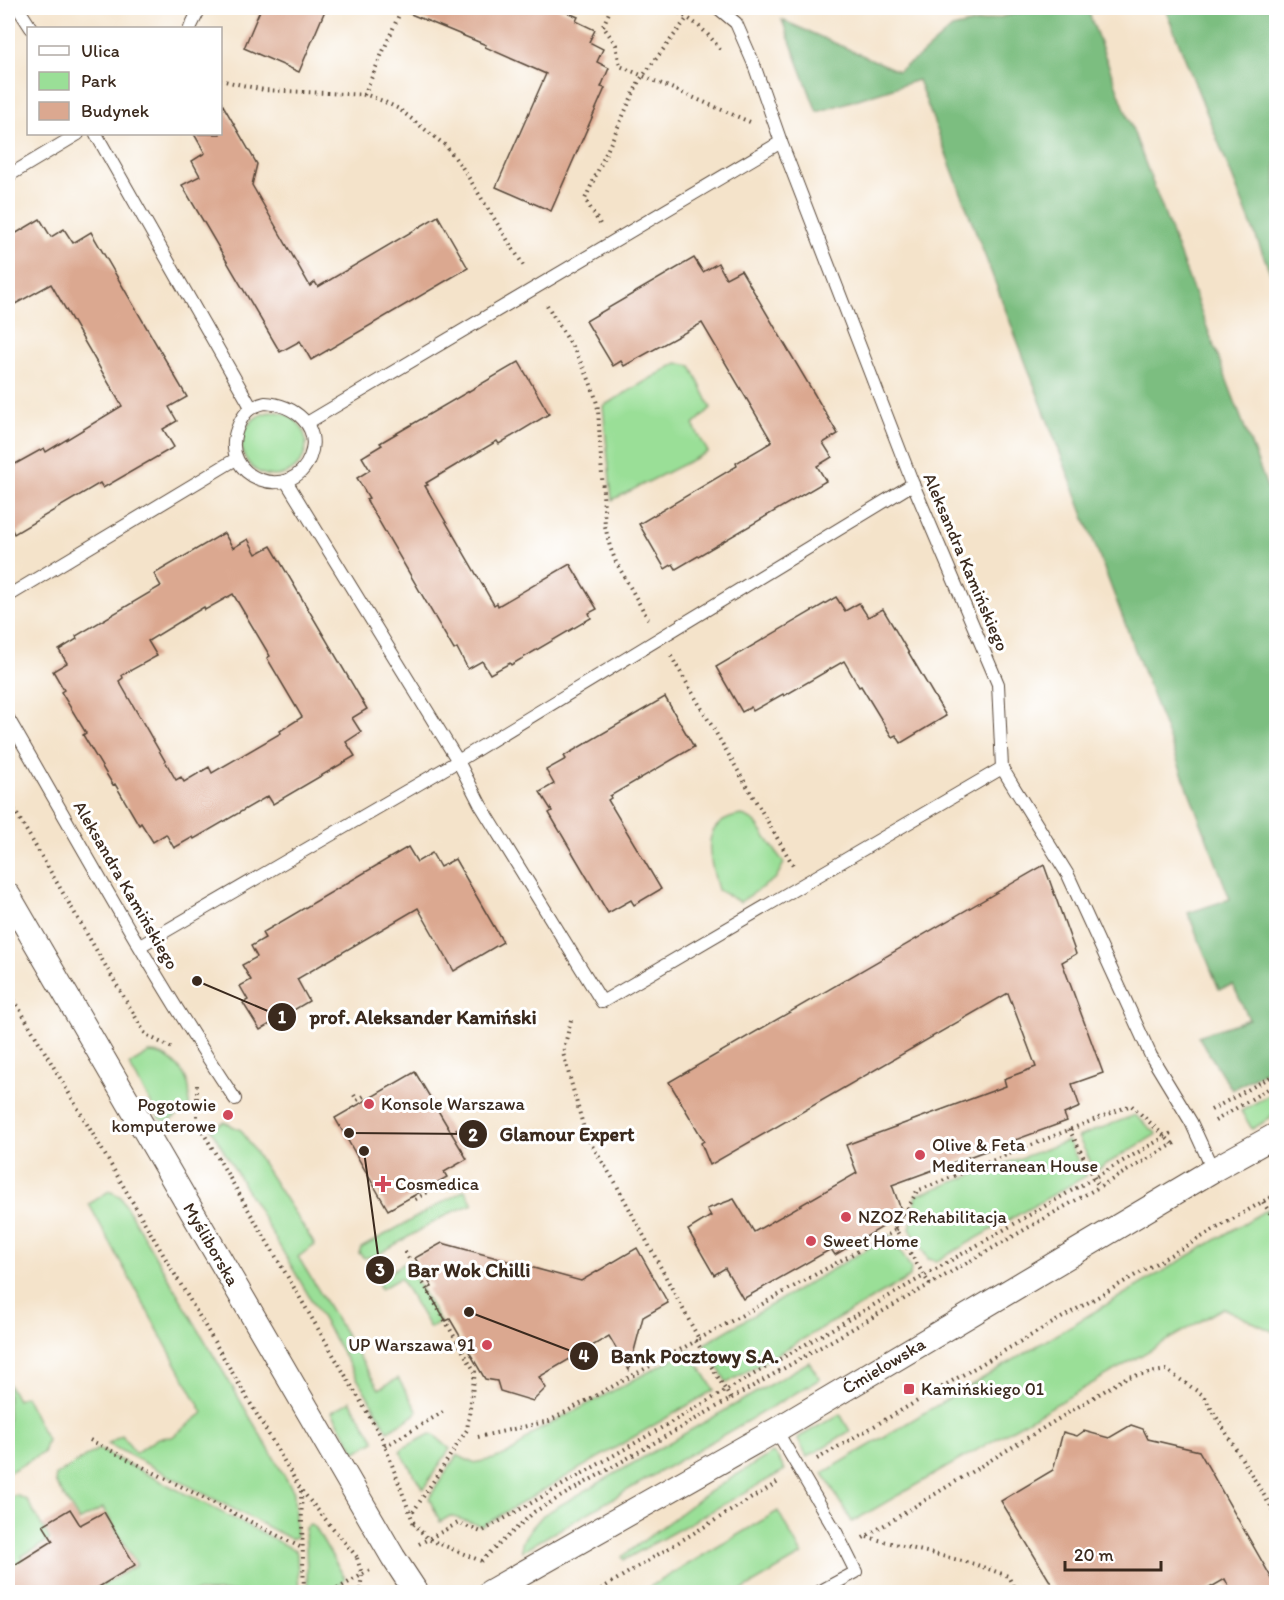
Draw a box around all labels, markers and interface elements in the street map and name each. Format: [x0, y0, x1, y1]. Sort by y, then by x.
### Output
legend [27, 27, 222, 135]
text: Ulica [81, 40, 120, 62]
text: Park [81, 70, 116, 92]
text: Budynek [81, 100, 150, 122]
street label: Aleksandra Kamińskiego [918, 470, 1014, 654]
street label: Aleksandra Kamińskiego [69, 797, 183, 973]
callout: prof. Aleksander Kamiński [267, 998, 548, 1036]
text: prof. Aleksander Kamiński [308, 1005, 537, 1030]
text: 1 [278, 1006, 287, 1028]
place label: Konsole Warszawa [381, 1093, 525, 1115]
place label: Pogotowie komputerowe [112, 1094, 216, 1137]
marker: Konsole Warszawa [362, 1097, 376, 1111]
marker: Pogotowie komputerowe [221, 1108, 235, 1122]
callout: Glamour Expert [458, 1115, 647, 1153]
text: Glamour Expert [499, 1122, 635, 1147]
text: 2 [468, 1124, 478, 1146]
place label: Olive & Feta Mediterranean House [932, 1134, 1098, 1177]
marker: Olive & Feta Mediterranean House [913, 1148, 927, 1162]
place label: Cosmedica [395, 1173, 480, 1195]
marker: Cosmedica [376, 1177, 390, 1191]
street label: Myśliborska [178, 1199, 244, 1290]
place label: NZOZ Rehabilitacja [858, 1206, 1008, 1228]
marker: NZOZ Rehabilitacja [839, 1210, 853, 1224]
place label: Sweet Home [823, 1230, 919, 1252]
marker: Sweet Home [804, 1234, 818, 1248]
callout: Bar Wok Chilli [365, 1251, 542, 1289]
text: Bar Wok Chilli [408, 1258, 530, 1282]
text: 3 [375, 1259, 385, 1281]
street label: Ćmielowska [838, 1332, 930, 1399]
place label: UP Warszawa 91 [348, 1334, 475, 1356]
callout: Bank Pocztowy S.A. [569, 1337, 791, 1375]
marker: UP Warszawa 91 [480, 1338, 494, 1352]
text: Bank Pocztowy S.A. [611, 1344, 779, 1369]
text: 4 [579, 1345, 590, 1367]
place label: Kamińskiego 01 [921, 1378, 1044, 1400]
marker: Kamińskiego 01 [902, 1382, 916, 1396]
scale bar [1065, 1534, 1161, 1572]
text: 20 m [1074, 1544, 1114, 1566]

